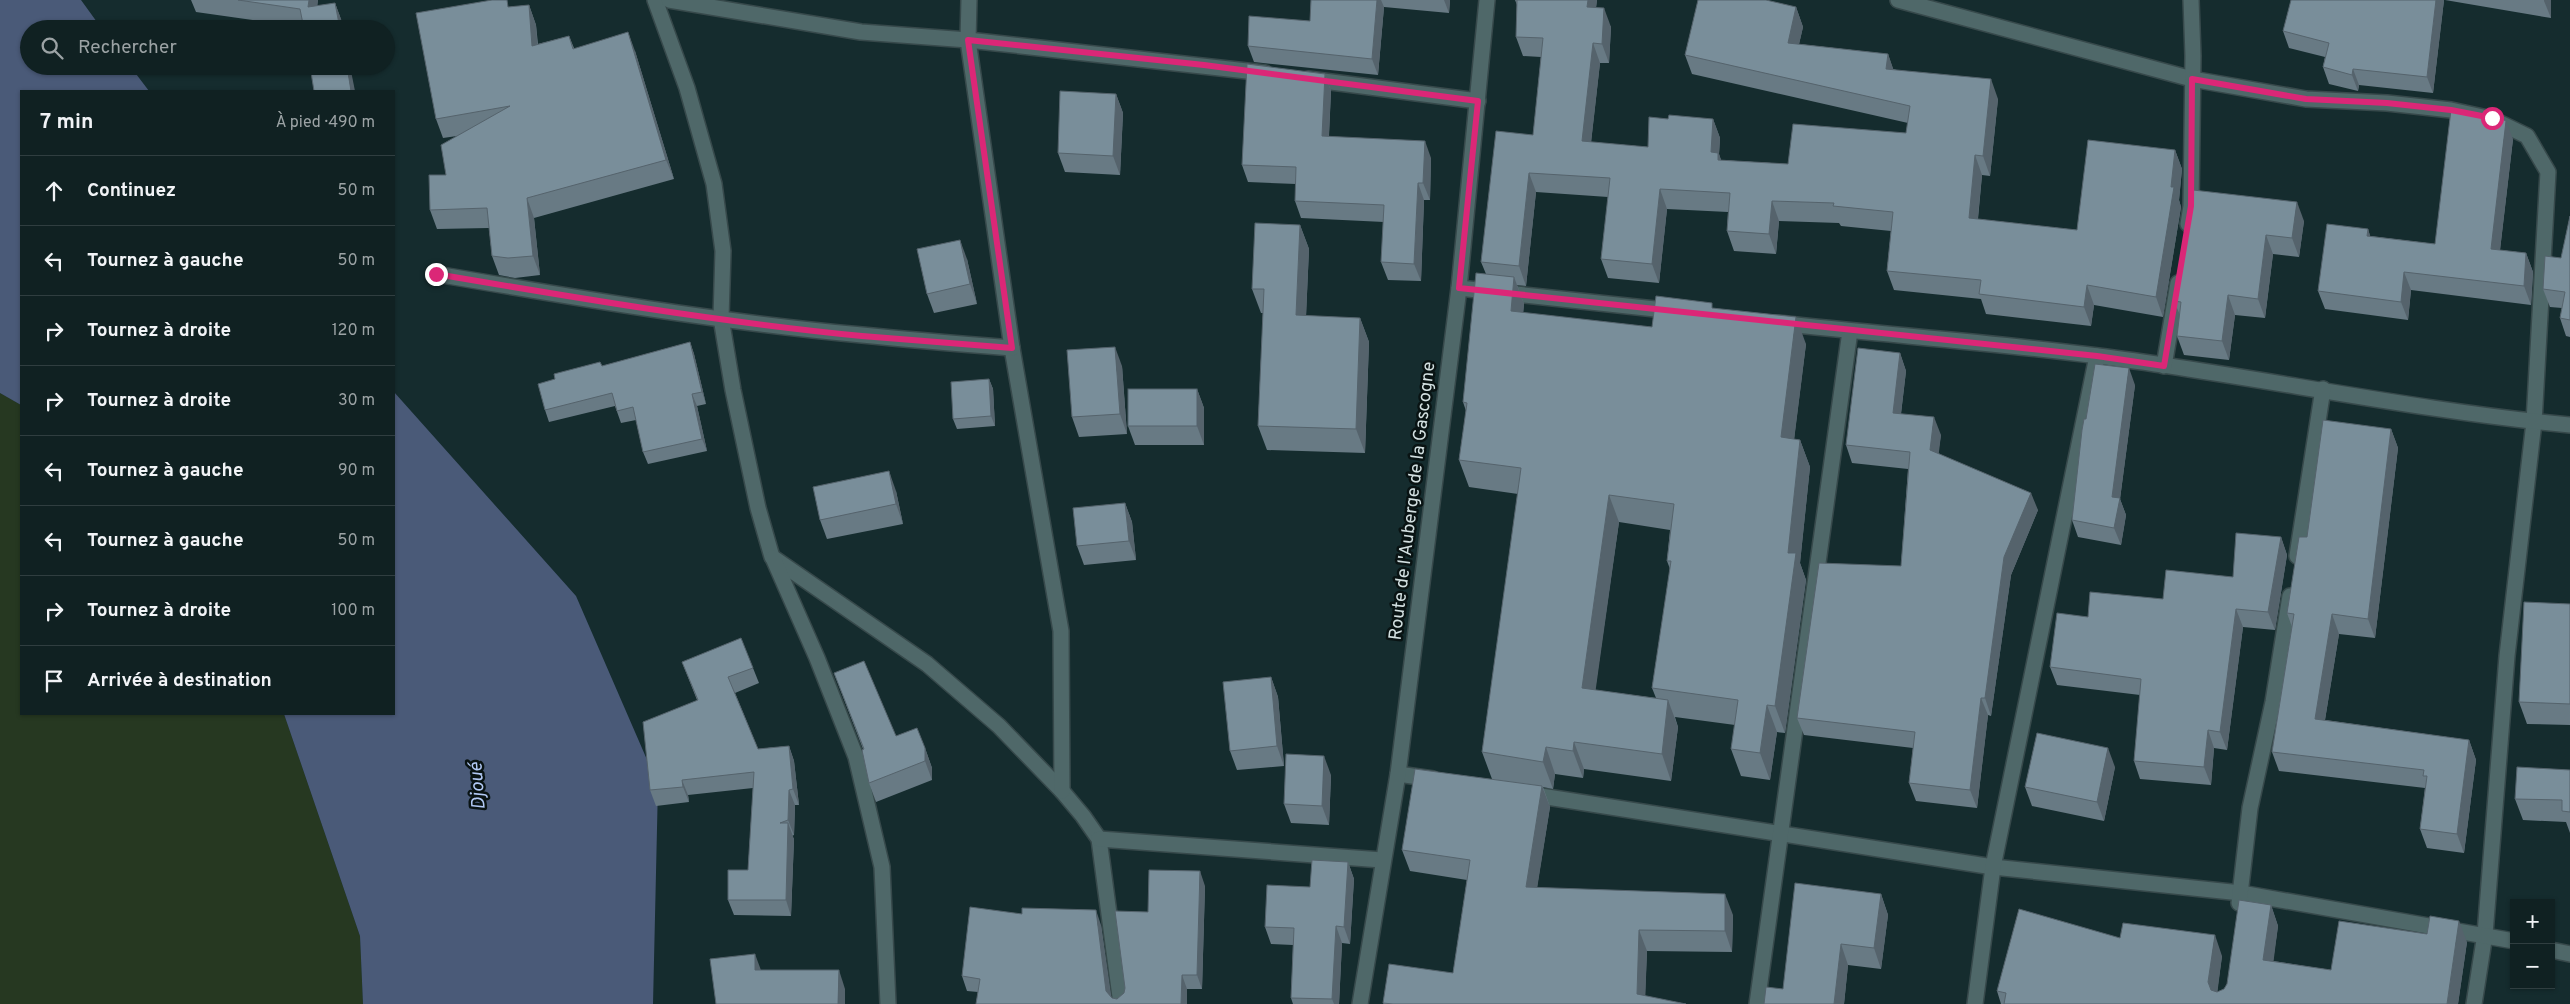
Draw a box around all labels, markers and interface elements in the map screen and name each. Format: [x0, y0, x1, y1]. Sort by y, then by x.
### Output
search box [20, 20, 395, 75]
icon: search [38, 34, 66, 62]
text: Rechercher [78, 36, 177, 60]
route start [2481, 107, 2504, 130]
text: 7 min [40, 109, 93, 136]
text: À pied · 490 m [276, 113, 375, 133]
icon: ahead [40, 177, 68, 205]
text: Continuez [87, 179, 176, 203]
text: 50 m [338, 181, 375, 201]
icon: left [40, 247, 68, 275]
text: Tournez à gauche [87, 249, 244, 273]
text: 50 m [338, 251, 375, 271]
route end [425, 263, 448, 286]
icon: right [40, 317, 68, 345]
text: Tournez à droite [87, 319, 231, 343]
text: 120 m [332, 321, 375, 341]
street label: Route de l'Auberge de la Gascogne [1385, 361, 1441, 641]
icon: right [40, 387, 68, 415]
text: Tournez à droite [87, 389, 231, 413]
text: 30 m [338, 391, 375, 411]
icon: left [40, 457, 68, 485]
text: Tournez à gauche [87, 459, 244, 483]
text: 90 m [338, 461, 375, 481]
icon: left [40, 527, 68, 555]
text: Tournez à gauche [87, 529, 244, 553]
text: 50 m [338, 531, 375, 551]
icon: right [40, 597, 68, 625]
text: Tournez à droite [87, 599, 231, 623]
text: 100 m [331, 601, 375, 621]
icon: arrive [40, 667, 68, 695]
text: Arrivée à destination [87, 669, 272, 693]
water label: Djoué [464, 759, 492, 811]
map controls [2510, 899, 2555, 989]
button: + [2510, 899, 2555, 944]
button: − [2510, 944, 2555, 989]

